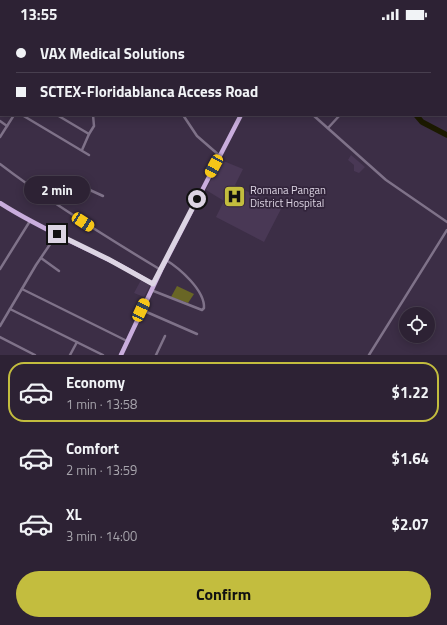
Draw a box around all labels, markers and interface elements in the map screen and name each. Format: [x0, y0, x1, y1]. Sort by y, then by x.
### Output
text: 13:55 [20, 3, 57, 26]
text: VAX Medical Solutions [40, 42, 185, 65]
text: SCTEX-Floridablanca Access Road [40, 80, 258, 103]
car [203, 153, 225, 179]
callout: 2 min [24, 176, 90, 204]
text: 2 min [41, 180, 73, 200]
place label: Romana Pangan District Hospital [250, 182, 326, 211]
hospital icon: Romana Pangan District Hospital [222, 183, 248, 209]
route start [188, 190, 206, 208]
car [70, 210, 96, 234]
route end [48, 225, 66, 243]
car [130, 297, 152, 323]
map controls [399, 307, 435, 343]
button: locate [399, 307, 435, 343]
text: Economy [66, 371, 125, 394]
icon: car [18, 374, 54, 410]
text: $1.22 [392, 381, 429, 404]
text: 1 min · 13:58 [66, 394, 137, 414]
text: Comfort [66, 437, 119, 460]
icon: car [18, 440, 54, 476]
text: $1.64 [392, 447, 429, 470]
text: 2 min · 13:59 [66, 460, 137, 480]
text: XL [66, 503, 82, 526]
icon: car [18, 506, 54, 542]
text: $2.07 [392, 513, 429, 536]
text: 3 min · 14:00 [66, 526, 137, 546]
button: Confirm [16, 571, 431, 617]

